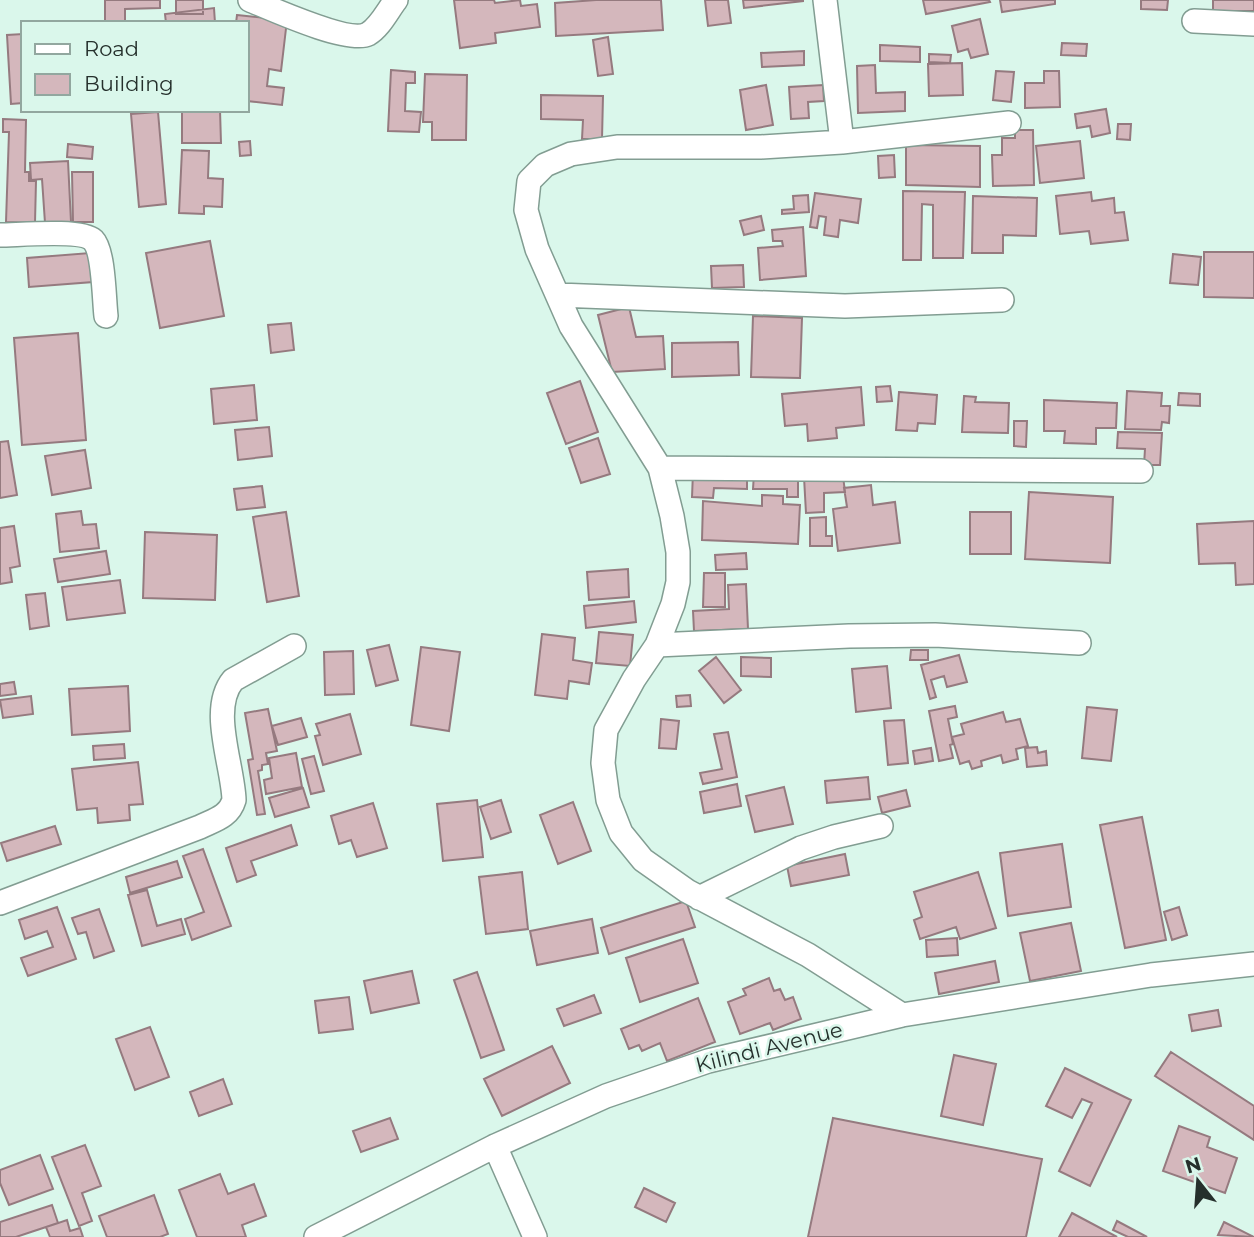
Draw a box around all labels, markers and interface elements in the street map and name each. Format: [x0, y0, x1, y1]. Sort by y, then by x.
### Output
legend [21, 21, 248, 112]
text: Road [84, 36, 139, 61]
text: Building [84, 71, 174, 96]
street label: Kilindi Avenue [693, 1017, 845, 1077]
north arrow [1163, 1146, 1233, 1216]
text: N [1182, 1152, 1204, 1178]

